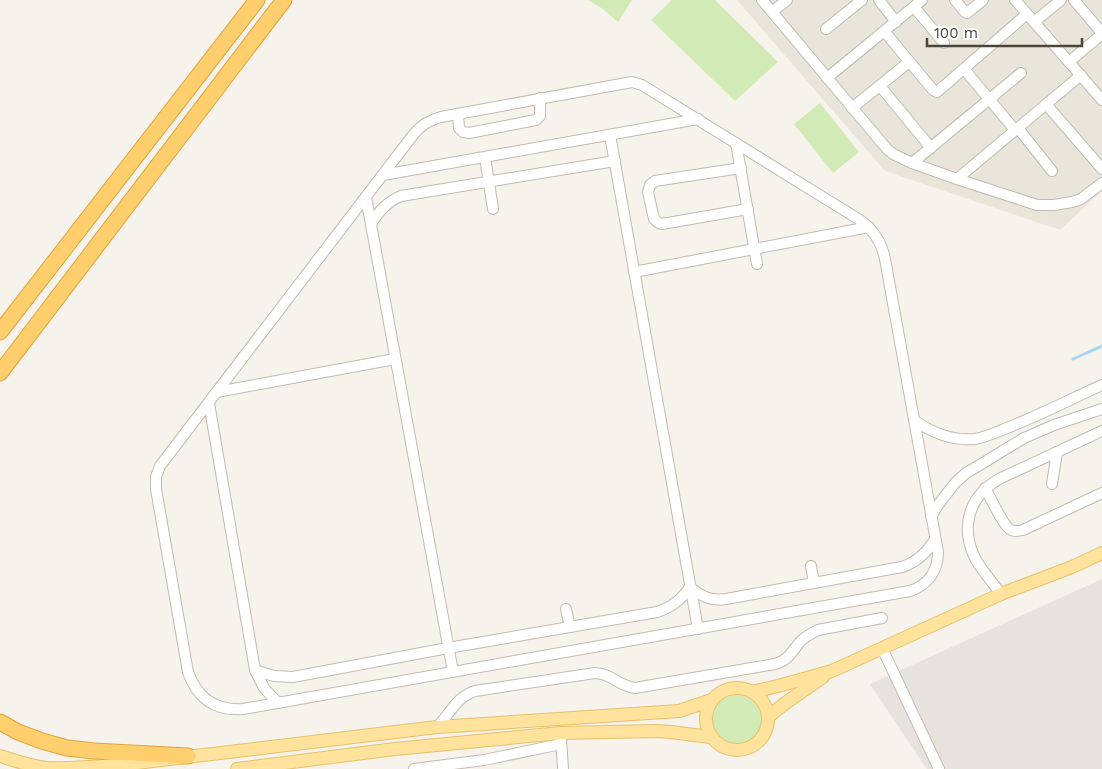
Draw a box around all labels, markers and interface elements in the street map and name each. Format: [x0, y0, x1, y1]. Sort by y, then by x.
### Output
scale bar [927, 15, 1082, 47]
text: 100 m [934, 24, 978, 42]

